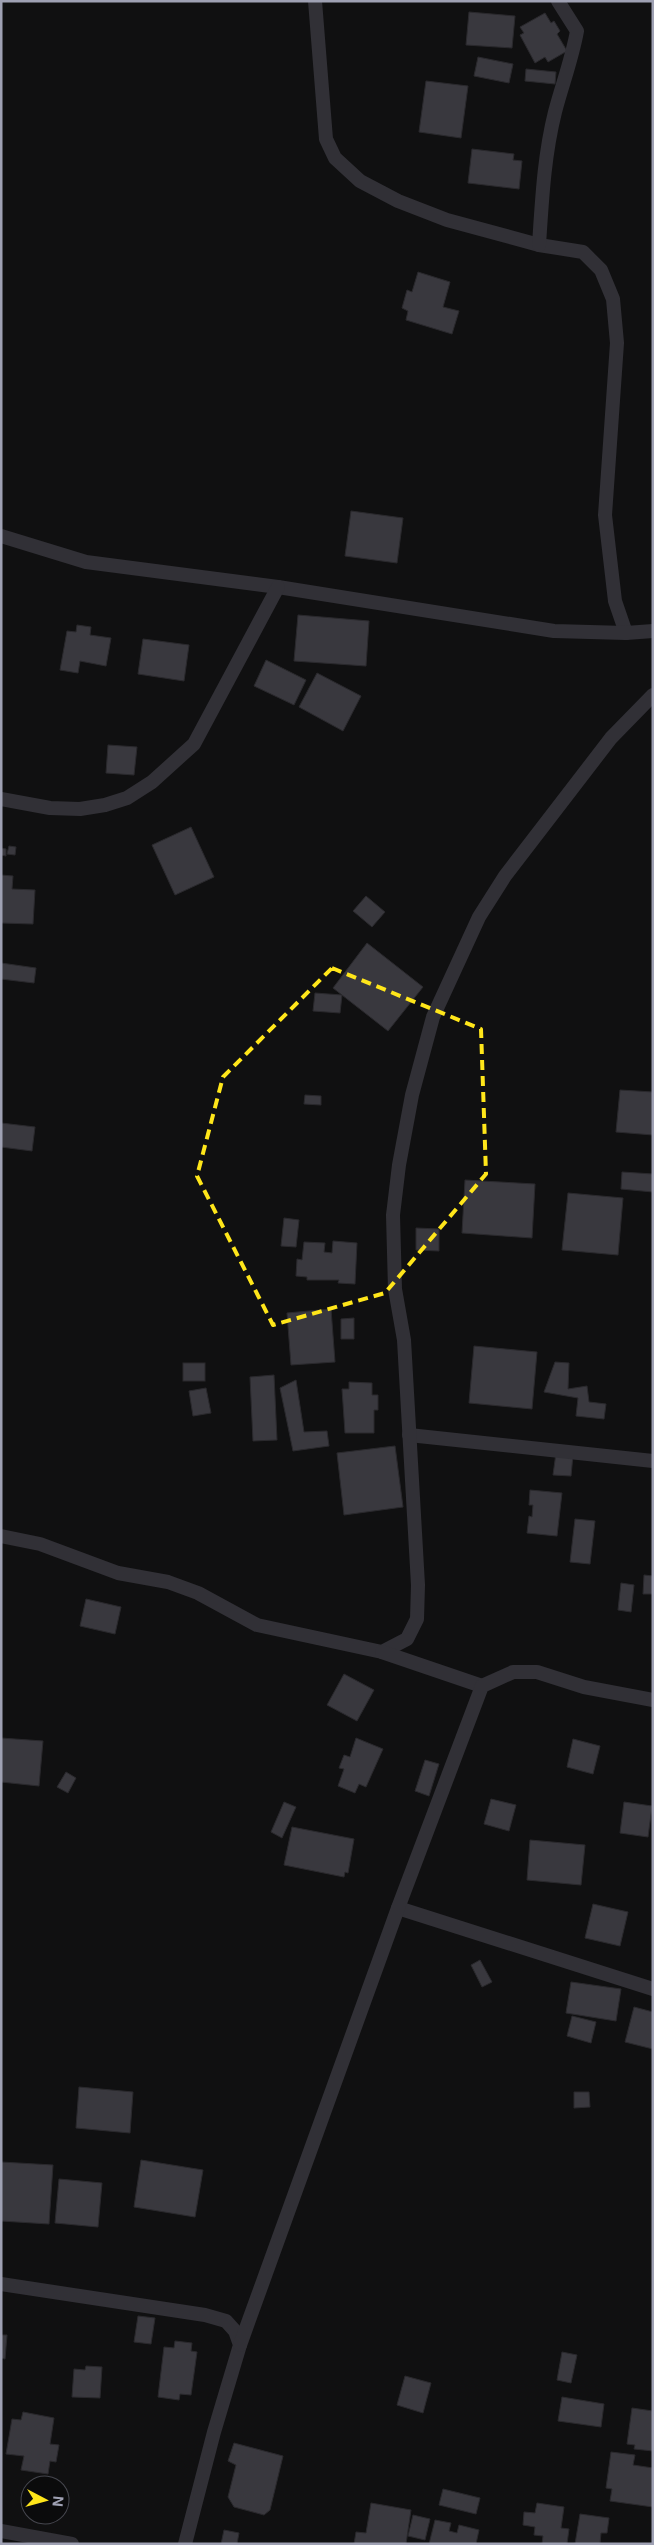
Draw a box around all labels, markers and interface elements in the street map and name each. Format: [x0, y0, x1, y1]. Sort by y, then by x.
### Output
north arrow [20, 2475, 70, 2525]
text: N [49, 2495, 67, 2508]

